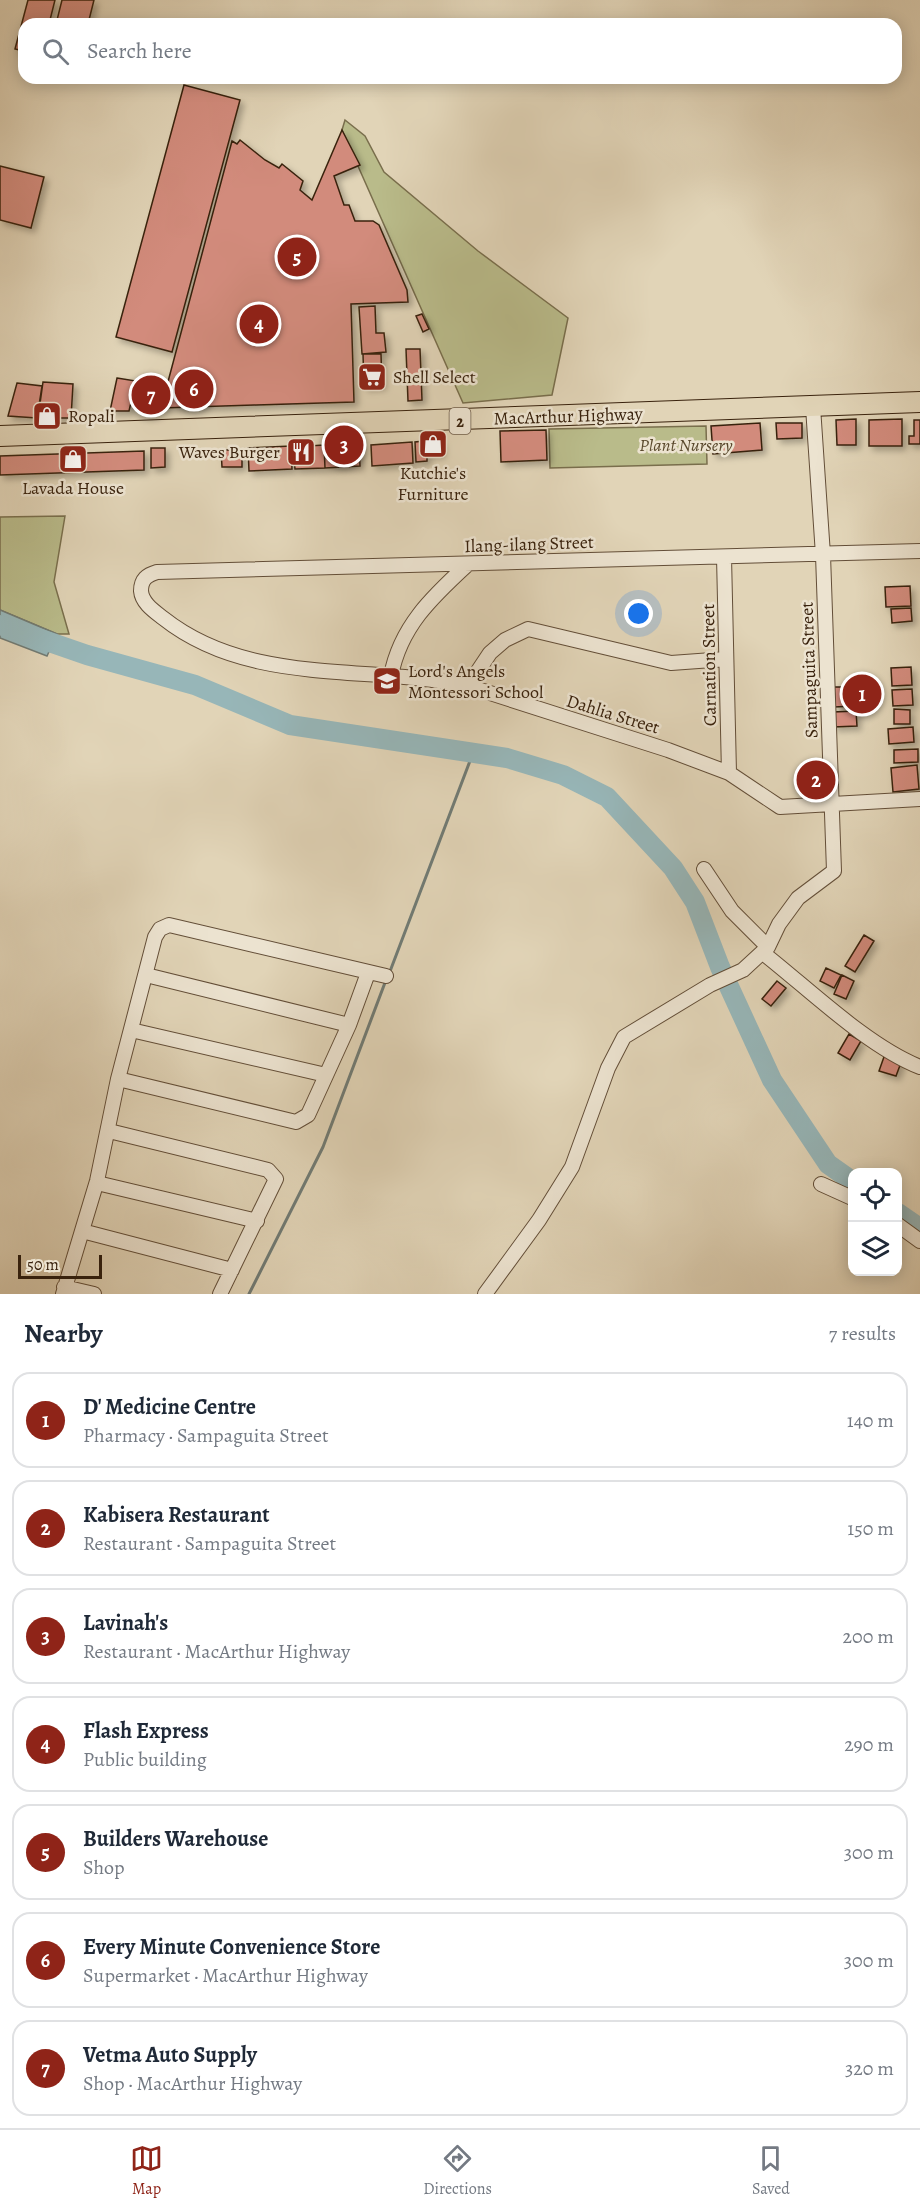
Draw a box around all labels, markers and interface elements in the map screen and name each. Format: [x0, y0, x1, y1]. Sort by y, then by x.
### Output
search box [18, 18, 902, 84]
icon: search [39, 35, 72, 68]
text: Search here [87, 36, 192, 66]
pin: 5 [278, 234, 316, 280]
pin: 4 [240, 302, 278, 346]
supermarket icon: Shell Select [356, 361, 388, 393]
place label: Shell Select [393, 365, 476, 389]
pin: 6 [174, 366, 214, 412]
pin: 7 [132, 372, 170, 418]
shop icon: Ropali [31, 400, 63, 432]
street label: MacArthur Highway [493, 401, 644, 431]
place label: Ropali [68, 404, 115, 428]
road number: 2 [450, 408, 470, 434]
pin: 3 [324, 422, 364, 468]
shop icon: Kutchie's Furniture [417, 428, 449, 460]
park label: Plant Nursery [639, 433, 733, 457]
restaurant icon: Waves Burger [285, 436, 317, 468]
place label: Waves Burger [178, 440, 280, 464]
shop icon: Lavada House [57, 443, 89, 475]
place label: Kutchie's Furniture [397, 461, 469, 506]
place label: Lavada House [22, 476, 124, 500]
street label: Ilang-ilang Street [464, 530, 594, 558]
your location [624, 599, 653, 628]
street label: Sampaguita Street [795, 601, 823, 739]
street label: Carnation Street [696, 604, 722, 726]
place label: Lord's Angels Montessori School [408, 659, 544, 704]
school or university icon: Lord's Angels Montessori School [371, 665, 403, 697]
pin: 1 [842, 672, 882, 716]
street label: Dahlia Street [563, 688, 663, 740]
pin: 2 [796, 758, 836, 802]
map controls [848, 1168, 902, 1276]
button: locate [848, 1168, 902, 1222]
button: layers [848, 1222, 902, 1276]
scale bar [18, 1252, 102, 1280]
text: 50 m [27, 1254, 59, 1276]
text: Nearby [24, 1316, 103, 1351]
text: 7 results [829, 1320, 896, 1347]
text: D' Medicine Centre [83, 1392, 256, 1422]
text: 1 [42, 1407, 49, 1434]
text: 140 m [847, 1407, 894, 1434]
text: Pharmacy · Sampaguita Street [83, 1422, 329, 1449]
text: Kabisera Restaurant [83, 1500, 270, 1530]
text: 2 [41, 1515, 50, 1542]
text: 150 m [847, 1515, 894, 1542]
text: Restaurant · Sampaguita Street [83, 1530, 336, 1557]
text: Lavinah's [83, 1608, 168, 1638]
text: 3 [41, 1623, 50, 1650]
text: 200 m [843, 1623, 894, 1650]
text: Restaurant · MacArthur Highway [83, 1638, 350, 1665]
text: Flash Express [83, 1716, 209, 1746]
text: 4 [41, 1731, 50, 1758]
text: 290 m [844, 1731, 894, 1758]
text: Public building [83, 1746, 207, 1773]
text: Builders Warehouse [83, 1824, 268, 1854]
text: 5 [41, 1839, 50, 1866]
text: 300 m [844, 1839, 894, 1866]
text: Shop [83, 1854, 125, 1881]
text: Every Minute Convenience Store [83, 1932, 380, 1962]
text: 6 [41, 1947, 50, 1974]
text: 300 m [844, 1947, 894, 1974]
text: Supermarket · MacArthur Highway [83, 1962, 368, 1989]
text: Vetma Auto Supply [83, 2040, 257, 2070]
text: 7 [41, 2055, 50, 2082]
text: 320 m [845, 2055, 894, 2082]
text: Shop · MacArthur Highway [83, 2070, 302, 2097]
tab: Map [130, 2142, 163, 2200]
tab: Directions [423, 2142, 492, 2200]
tab: Saved [752, 2142, 790, 2200]

